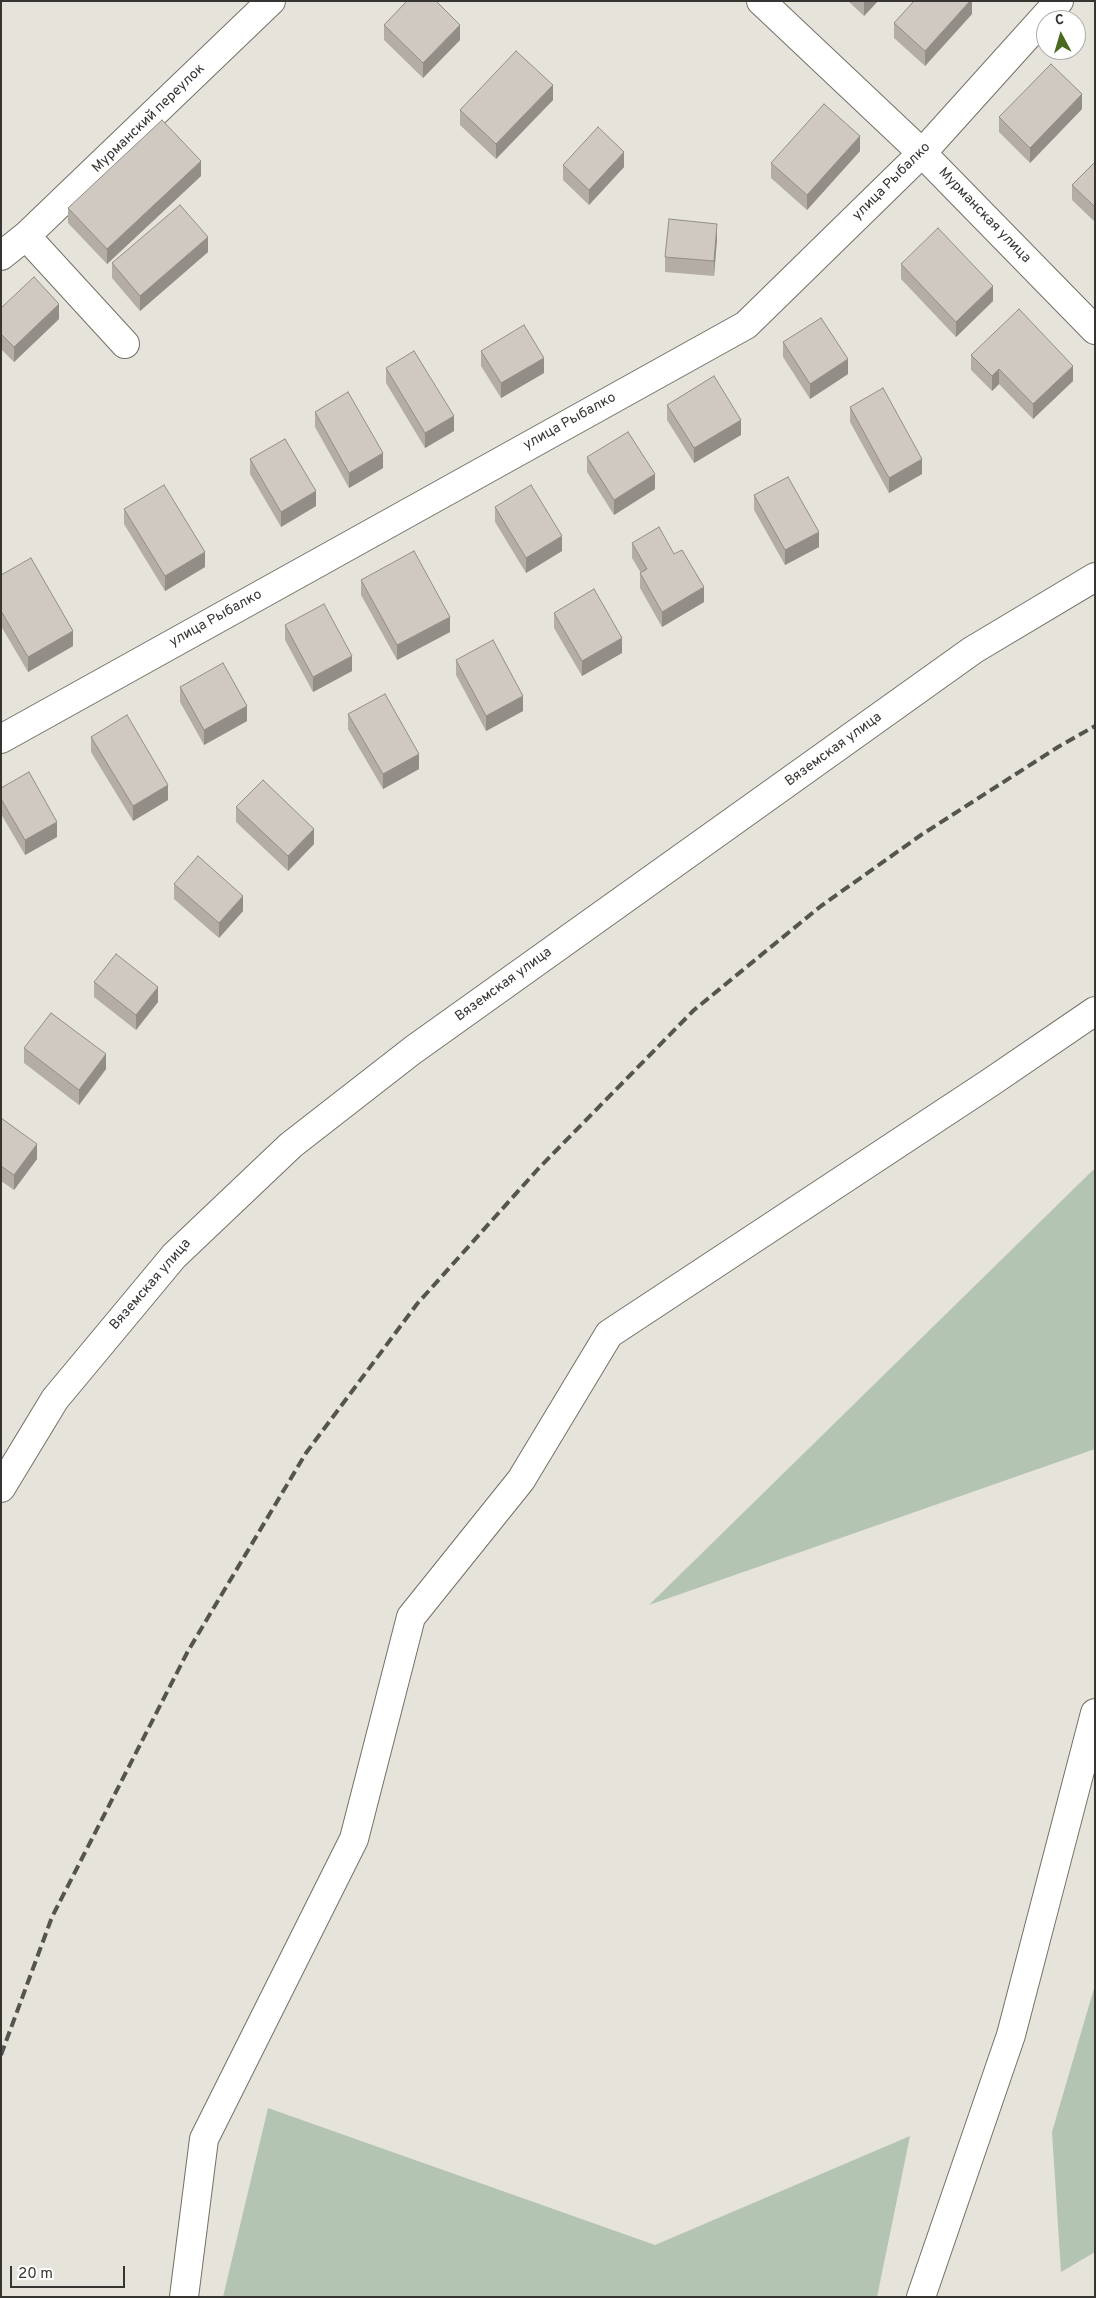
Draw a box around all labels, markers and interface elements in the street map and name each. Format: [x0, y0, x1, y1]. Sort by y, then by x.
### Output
north arrow [1036, 10, 1086, 60]
text: С [1054, 12, 1065, 30]
street label: Мурманский переулок [89, 61, 209, 177]
street label: улица Рыбалко [850, 140, 934, 224]
street label: Мурманская улица [934, 165, 1034, 267]
street label: улица Рыбалко [521, 390, 619, 454]
street label: улица Рыбалко [167, 587, 265, 651]
street label: Вяземская улица [782, 709, 886, 791]
street label: Вяземская улица [452, 944, 556, 1026]
street label: Вяземская улица [107, 1236, 195, 1334]
scale bar [12, 2256, 128, 2288]
text: 20 m [18, 2265, 53, 2284]

